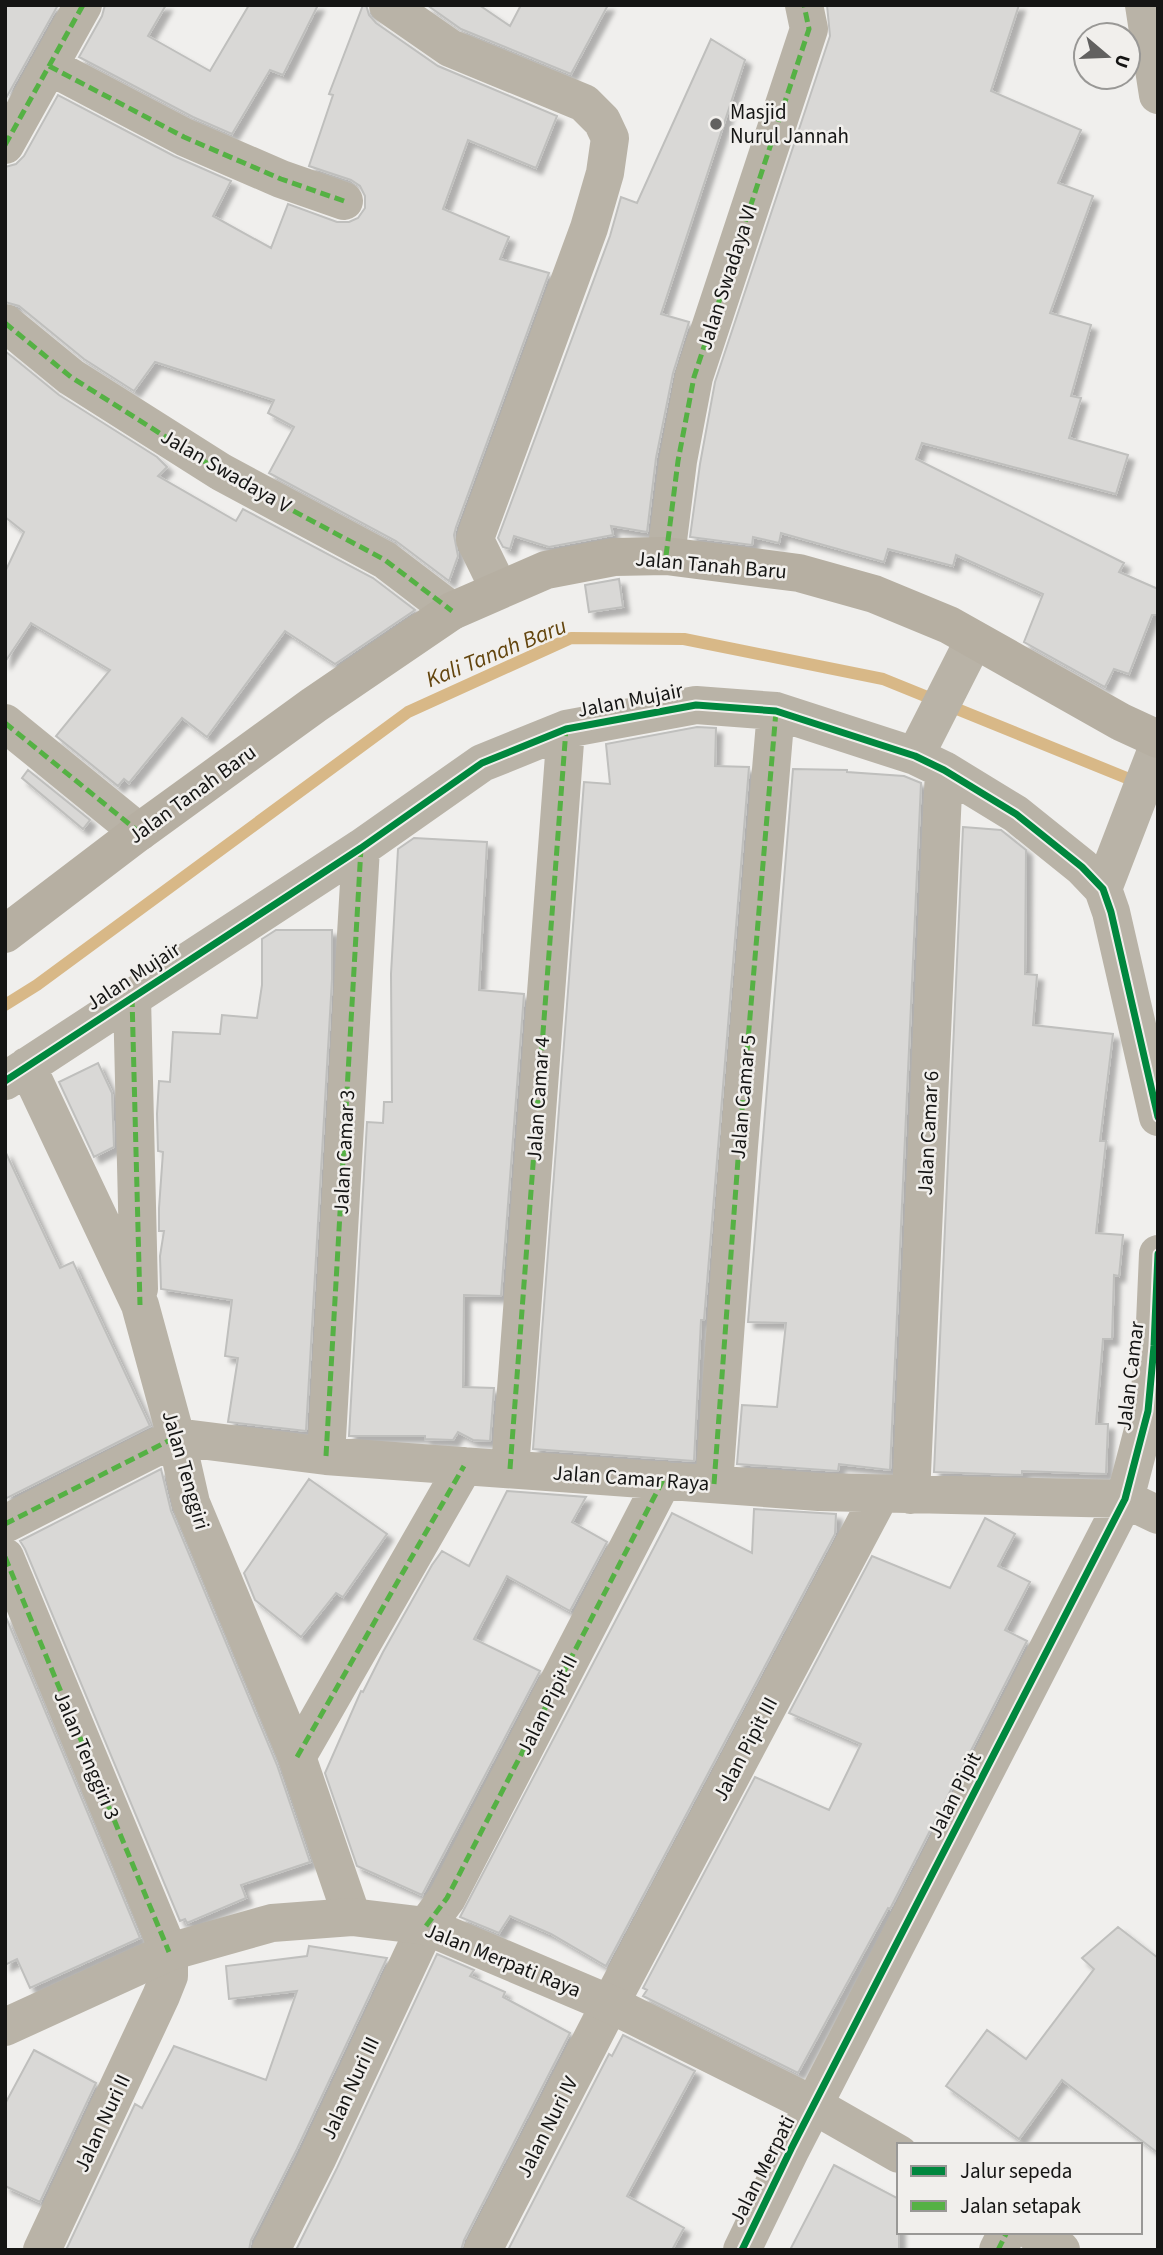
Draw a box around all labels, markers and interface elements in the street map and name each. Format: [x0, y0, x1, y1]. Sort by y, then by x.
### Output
north arrow [1072, 21, 1142, 91]
text: U [1107, 51, 1136, 71]
place label: Masjid Nurul Jannah [730, 97, 849, 151]
marker: Masjid Nurul Jannah [708, 116, 724, 132]
street label: Jalan Swadaya VI [689, 200, 765, 354]
street label: Jalan Swadaya V [155, 421, 297, 521]
street label: Jalan Tanah Baru [634, 543, 788, 587]
water label: Kali Tanah Baru [421, 609, 572, 696]
street label: Jalan Mujair [575, 675, 686, 725]
street label: Jalan Tanah Baru [122, 737, 262, 851]
street label: Jalan Mujair [80, 934, 187, 1018]
street label: Jalan Camar 5 [723, 1034, 763, 1160]
street label: Jalan Camar 4 [519, 1036, 557, 1162]
street label: Jalan Camar 6 [910, 1070, 946, 1196]
street label: Jalan Camar 3 [326, 1089, 362, 1215]
street label: Jalan Camar [1108, 1319, 1152, 1432]
street label: Jalan Tenggiri [155, 1407, 217, 1533]
street label: Jalan Camar Raya [552, 1458, 710, 1498]
street label: Jalan Pipit II [509, 1650, 585, 1760]
street label: Jalan Tenggiri 3 [46, 1686, 128, 1824]
street label: Jalan Pipit III [705, 1692, 785, 1806]
street label: Jalan Pipit [919, 1747, 989, 1843]
street label: Jalan Merpati Raya [421, 1915, 585, 2005]
street label: Jalan Nuri III [313, 2032, 387, 2144]
street label: Jalan Nuri II [66, 2069, 138, 2177]
street label: Jalan Nuri IV [509, 2071, 585, 2183]
street label: Jalan Merpati [722, 2110, 802, 2230]
legend [897, 2143, 1142, 2234]
text: Jalur sepeda [960, 2156, 1072, 2186]
text: Jalan setapak [960, 2191, 1081, 2221]

